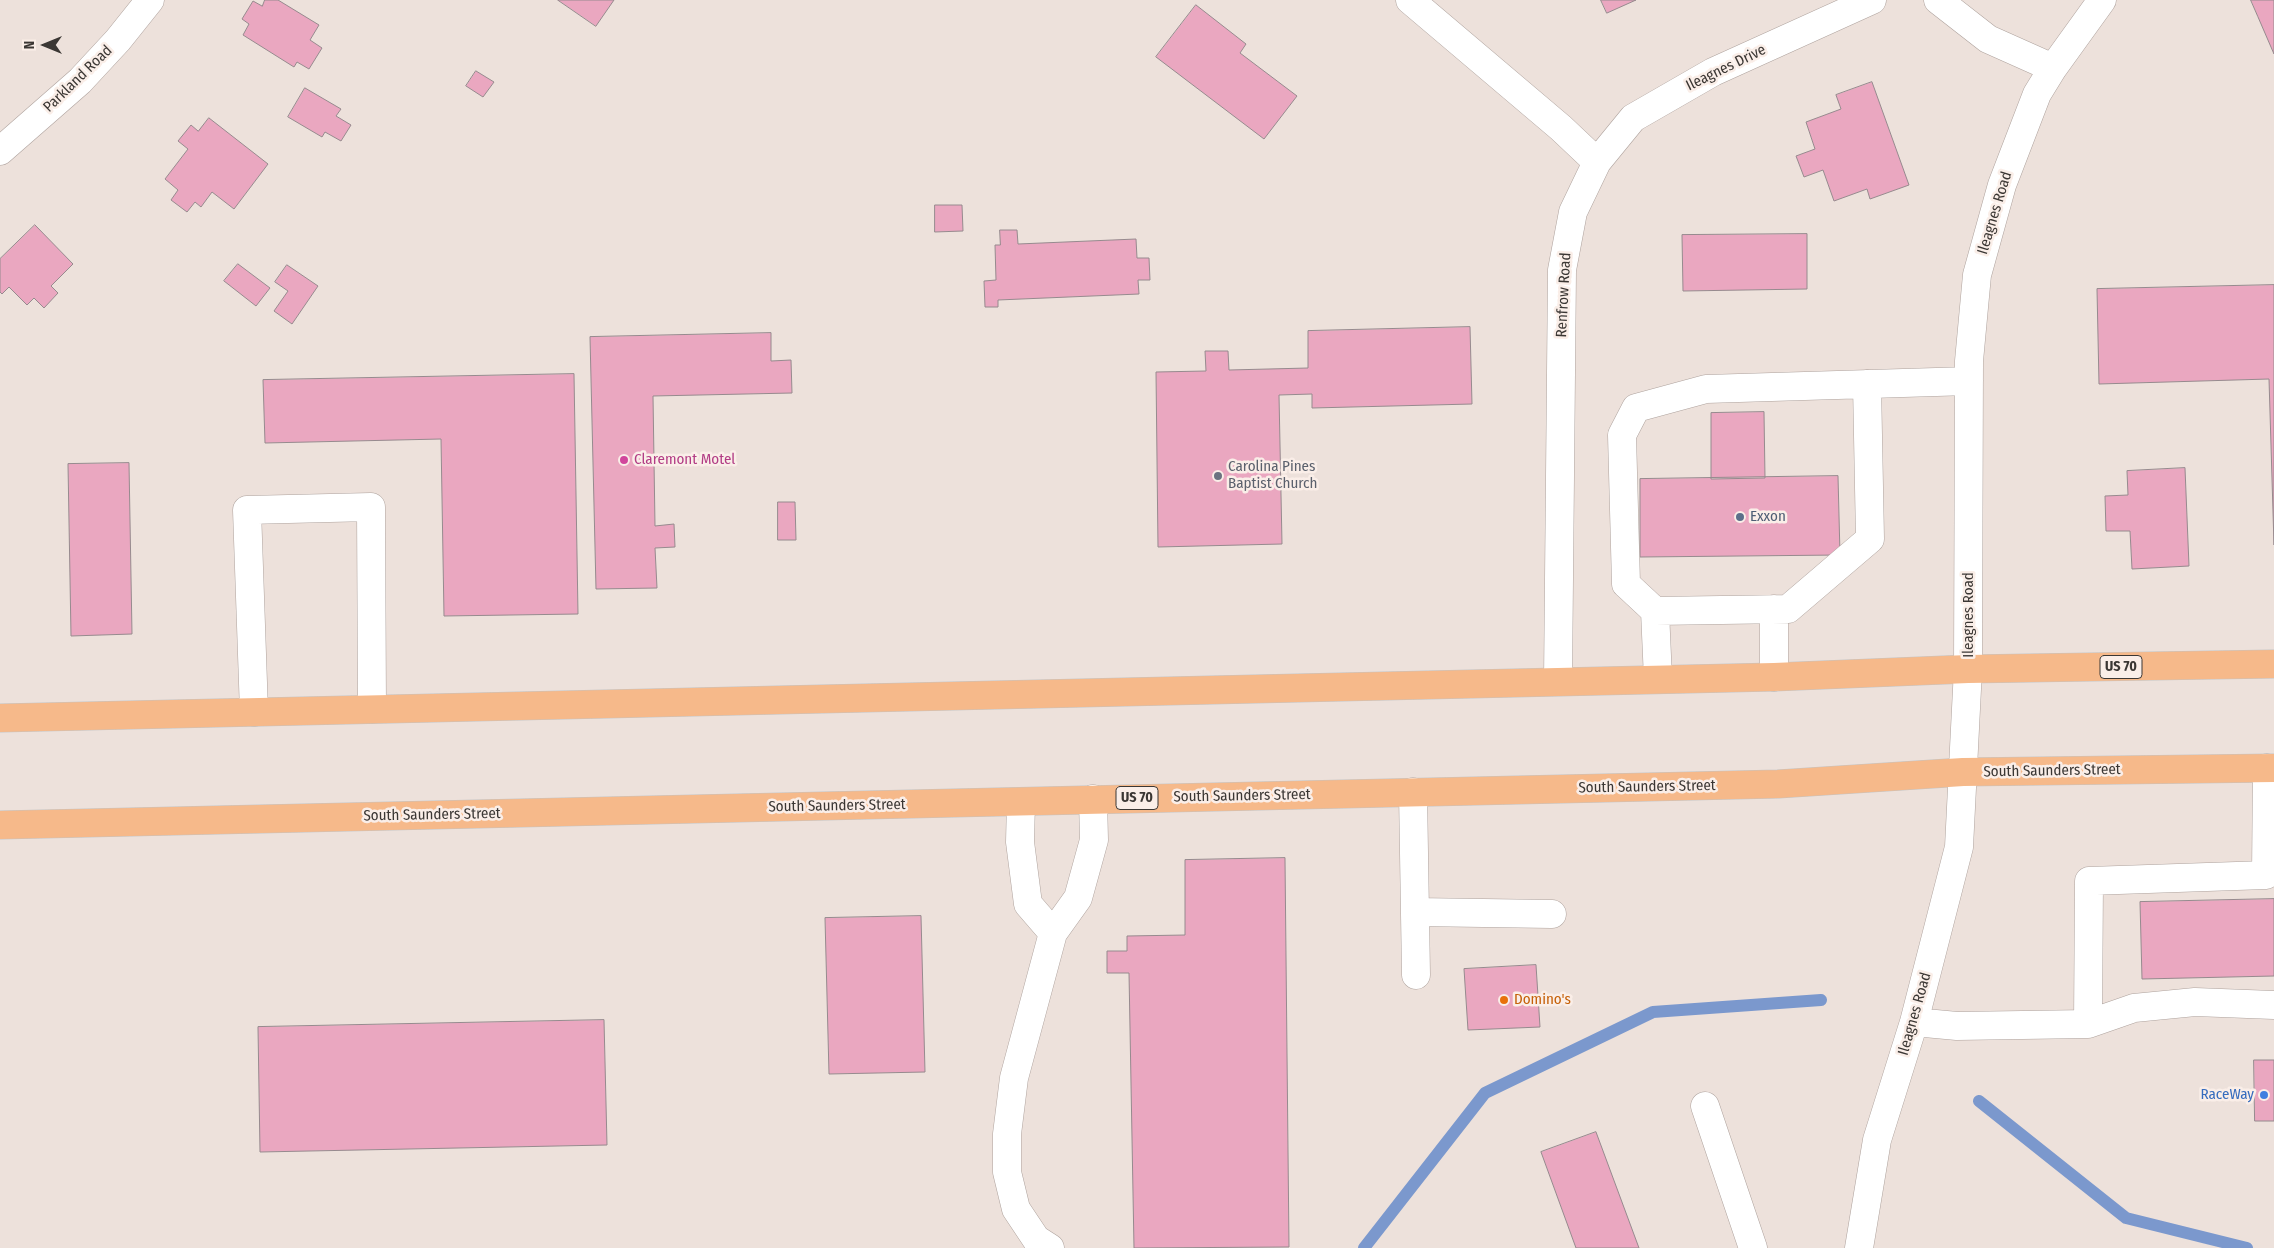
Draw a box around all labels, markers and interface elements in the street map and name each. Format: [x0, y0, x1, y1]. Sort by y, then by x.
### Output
north arrow [20, 20, 70, 70]
text: N [21, 41, 38, 49]
street label: Ileagnes Drive [1683, 41, 1769, 95]
street label: Parkland Road [40, 42, 116, 116]
street label: Ileagnes Road [1974, 169, 2016, 257]
street label: Renfrow Road [1553, 252, 1575, 338]
place label: Claremont Motel [634, 451, 735, 469]
marker: Claremont Motel [618, 454, 630, 466]
place label: Carolina Pines Baptist Church [1228, 458, 1317, 493]
marker: Carolina Pines Baptist Church [1212, 470, 1224, 482]
place label: Exxon [1750, 508, 1786, 526]
marker: Exxon [1734, 511, 1746, 523]
street label: Ileagnes Road [1960, 572, 1978, 658]
road number: US 70 [2100, 656, 2142, 679]
street label: South Saunders Street [1983, 761, 2121, 781]
street label: South Saunders Street [1578, 777, 1716, 797]
road number: US 70 [1116, 786, 1158, 810]
street label: South Saunders Street [1173, 786, 1311, 806]
street label: South Saunders Street [768, 796, 906, 816]
street label: South Saunders Street [363, 805, 501, 825]
street label: Ileagnes Road [1895, 970, 1935, 1058]
place label: Domino's [1514, 991, 1571, 1009]
marker: Domino's [1498, 994, 1510, 1006]
place label: RaceWay [2200, 1086, 2254, 1104]
marker: RaceWay [2258, 1089, 2270, 1101]

